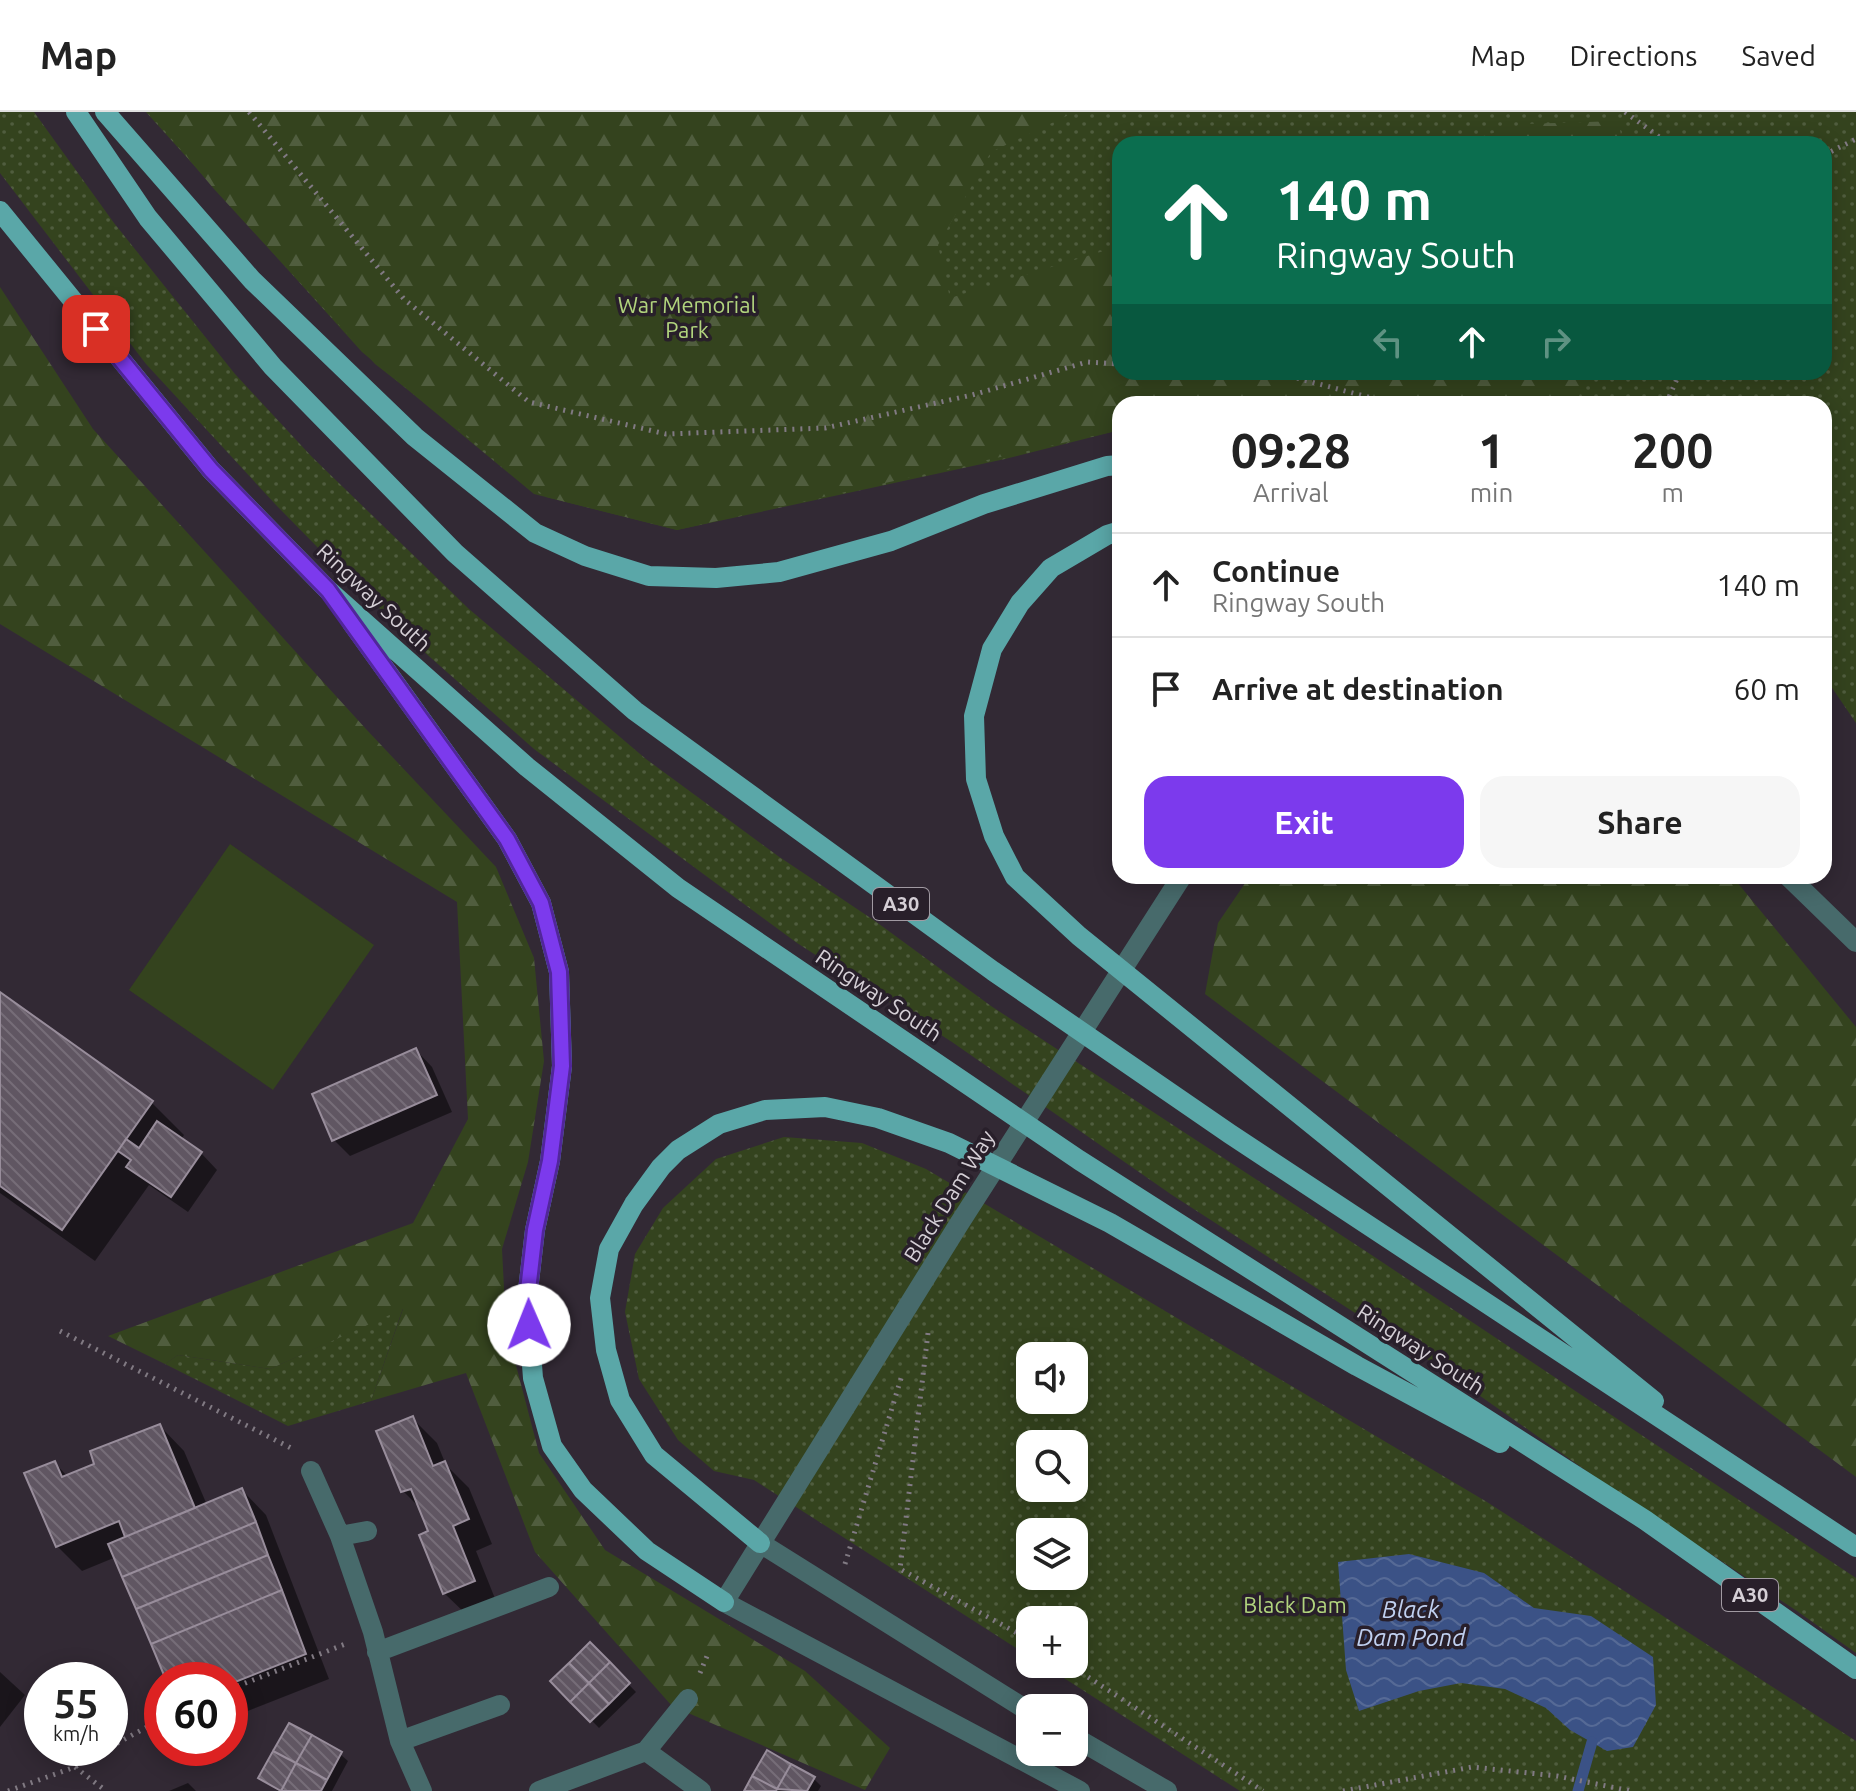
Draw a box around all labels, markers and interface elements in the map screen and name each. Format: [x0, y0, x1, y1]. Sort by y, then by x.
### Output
text: Map [40, 34, 117, 76]
text: Map [1470, 40, 1526, 71]
text: Directions [1570, 40, 1697, 71]
text: Saved [1741, 40, 1816, 71]
icon: ahead [1144, 168, 1248, 272]
text: 140 m [1276, 168, 1432, 231]
text: Ringway South [1276, 234, 1516, 275]
park label: War Memorial Park [618, 292, 756, 342]
pin [62, 295, 130, 363]
icon: arrive [74, 307, 118, 351]
icon: left [1366, 320, 1410, 364]
icon: ahead [1450, 320, 1494, 364]
icon: right [1534, 320, 1578, 364]
text: 09:28 [1231, 423, 1351, 477]
text: 1 [1478, 423, 1505, 477]
text: 200 [1632, 423, 1713, 477]
text: Arrival [1253, 478, 1329, 507]
text: min [1470, 478, 1513, 507]
text: m [1661, 478, 1684, 507]
street label: Ringway South [312, 538, 436, 656]
text: Continue [1212, 554, 1340, 588]
icon: ahead [1144, 563, 1188, 607]
text: 140 m [1716, 568, 1800, 602]
text: Ringway South [1212, 588, 1385, 617]
icon: arrive [1144, 667, 1188, 711]
text: Arrive at destination [1212, 672, 1504, 706]
text: 60 m [1733, 672, 1800, 706]
button: Exit [1144, 776, 1464, 868]
button: Share [1480, 776, 1800, 868]
road number: A30 [873, 888, 929, 920]
street label: Ringway South [812, 943, 947, 1046]
street label: Black Dam Way [898, 1125, 999, 1266]
position arrow [487, 1283, 571, 1367]
street label: Ringway South [1353, 1298, 1489, 1399]
map controls [1016, 1342, 1088, 1766]
button: sound [1016, 1342, 1088, 1414]
button: search [1016, 1430, 1088, 1502]
button: layers [1016, 1518, 1088, 1590]
road number: A30 [1722, 1579, 1778, 1611]
park label: Black Dam [1243, 1592, 1347, 1617]
water label: Black Dam Pond [1356, 1596, 1466, 1651]
button: + [1016, 1606, 1088, 1678]
speed limit sign: 60 [144, 1662, 248, 1766]
text: 55 [53, 1681, 99, 1726]
button: − [1016, 1694, 1088, 1766]
text: km/h [53, 1722, 99, 1745]

